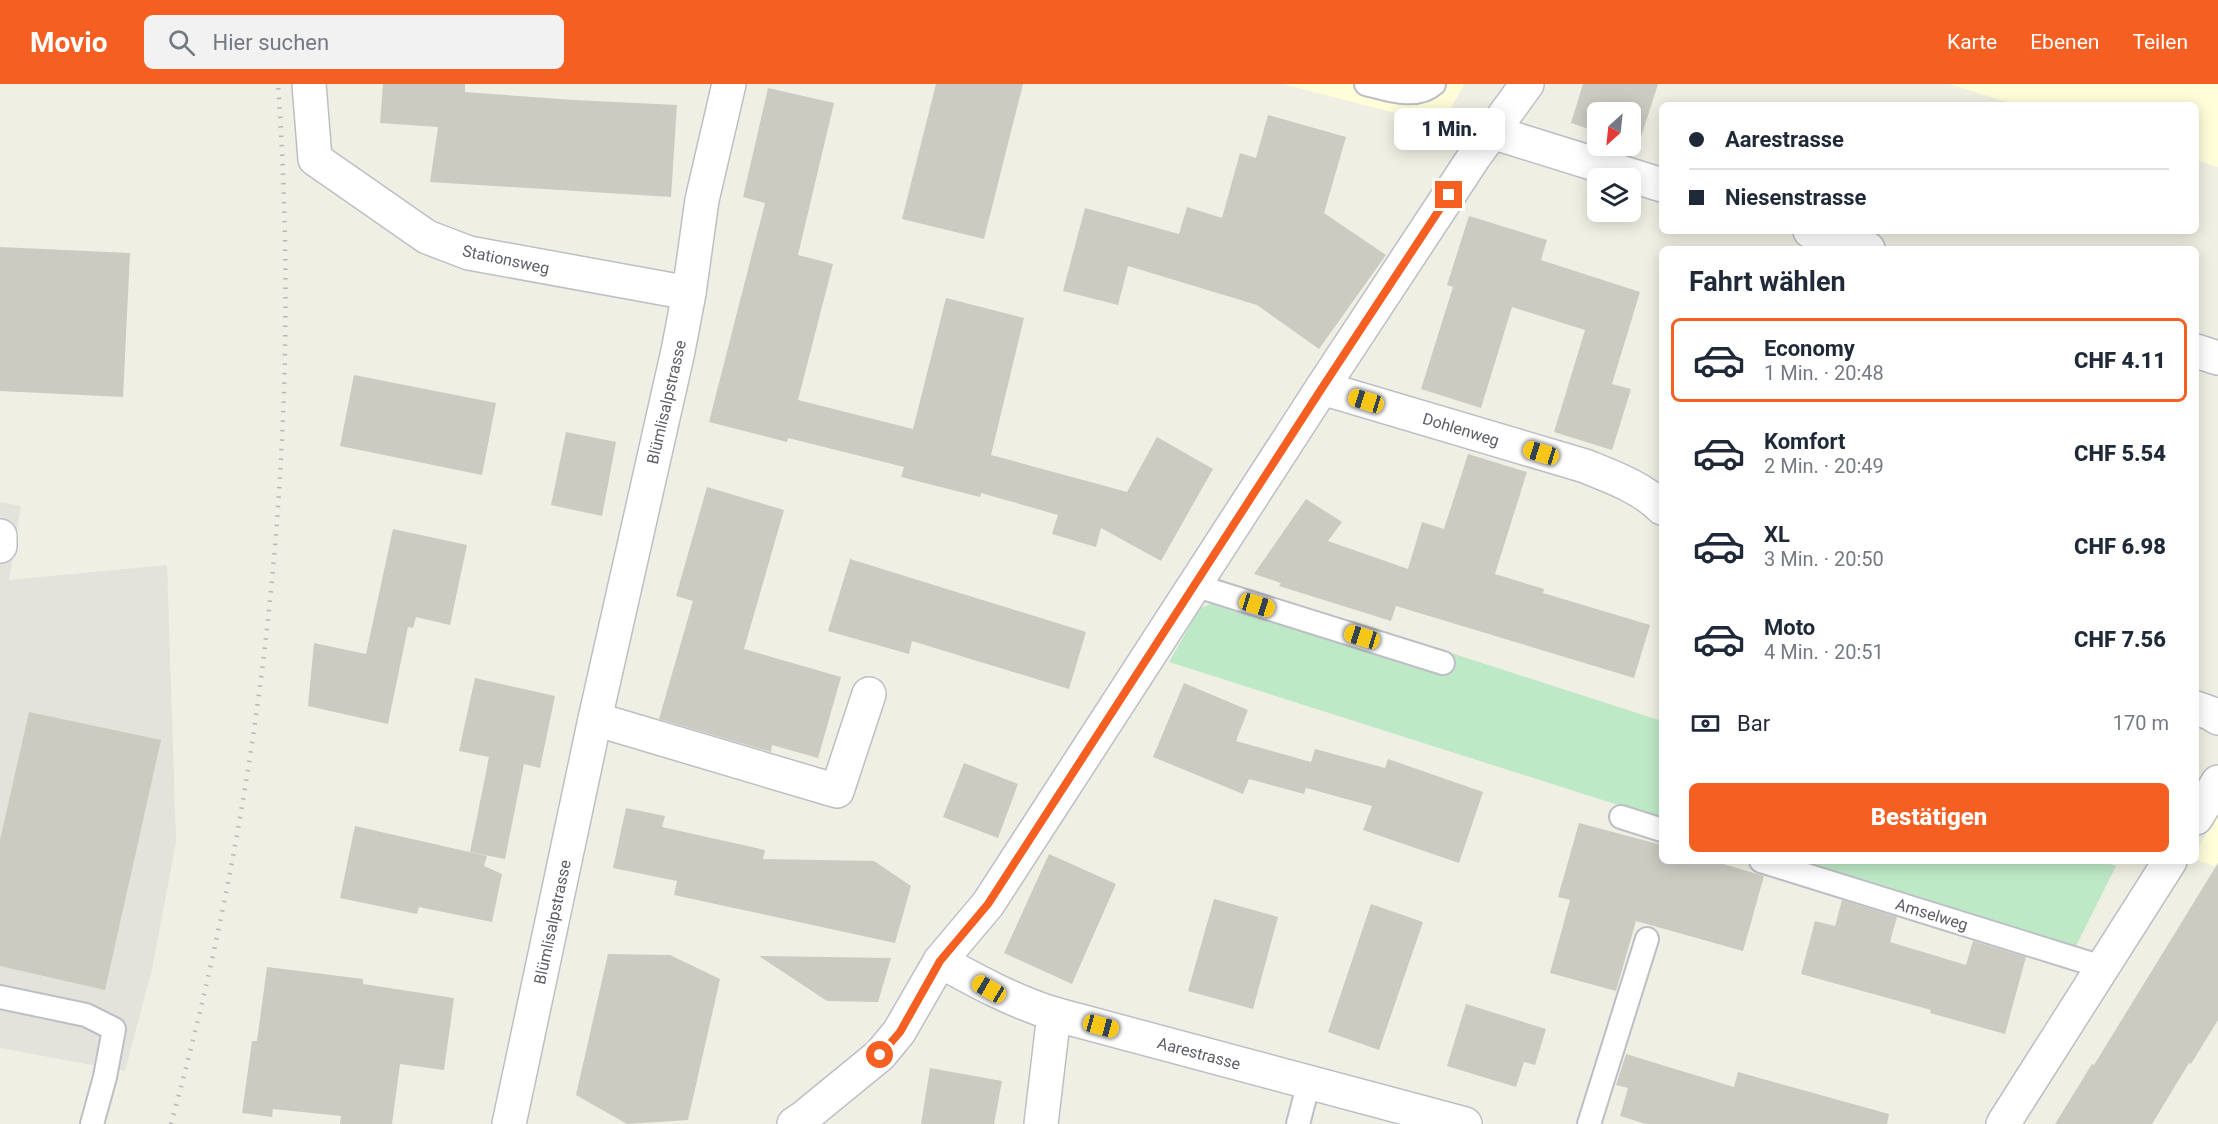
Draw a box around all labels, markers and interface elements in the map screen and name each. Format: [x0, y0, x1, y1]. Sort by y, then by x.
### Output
search box [144, 15, 564, 69]
text: Movio [30, 26, 108, 59]
icon: search [165, 26, 198, 59]
text: Hier suchen [213, 30, 329, 55]
text: Karte [1947, 30, 1997, 54]
text: Ebenen [2030, 30, 2099, 54]
text: Teilen [2132, 30, 2188, 54]
north arrow [1587, 102, 1641, 156]
map controls [1587, 102, 1641, 222]
callout: 1 Min. [1394, 108, 1504, 150]
text: 1 Min. [1421, 117, 1478, 141]
text: Aarestrasse [1725, 127, 1844, 152]
button: layers [1587, 168, 1641, 222]
route end [1435, 181, 1462, 208]
text: Niesenstrasse [1725, 185, 1866, 210]
street label: Stationsweg [461, 241, 551, 278]
text: Fahrt wählen [1689, 266, 1846, 298]
icon: car [1692, 333, 1746, 387]
text: Economy [1764, 336, 1855, 361]
street label: Blümlisalpstrasse [643, 338, 690, 466]
text: CHF 4.11 [2074, 348, 2166, 373]
text: 1 Min. · 20:48 [1764, 361, 1884, 385]
car [1346, 387, 1386, 415]
street label: Dohlenweg [1420, 409, 1501, 450]
icon: car [1692, 426, 1746, 480]
text: Komfort [1764, 429, 1846, 454]
car [1521, 439, 1561, 467]
text: CHF 5.54 [2074, 441, 2166, 466]
text: 2 Min. · 20:49 [1764, 454, 1884, 478]
icon: car [1692, 519, 1746, 573]
text: XL [1764, 522, 1790, 547]
text: CHF 6.98 [2074, 534, 2166, 559]
text: 3 Min. · 20:50 [1764, 547, 1884, 571]
car [1237, 591, 1277, 619]
icon: car [1692, 612, 1746, 666]
text: Moto [1764, 615, 1815, 640]
car [1342, 623, 1382, 651]
text: CHF 7.56 [2074, 627, 2166, 652]
text: 4 Min. · 20:51 [1764, 640, 1884, 664]
icon: cash [1689, 707, 1722, 740]
text: Bar [1737, 711, 1770, 736]
text: 170 m [2113, 711, 2169, 735]
button: Bestätigen [1689, 783, 2169, 852]
street label: Blümlisalpstrasse [530, 858, 575, 986]
street label: Amselweg [1893, 894, 1970, 934]
car [969, 972, 1009, 1006]
car [1081, 1013, 1121, 1039]
street label: Aarestrasse [1155, 1033, 1242, 1074]
route start [866, 1041, 893, 1068]

